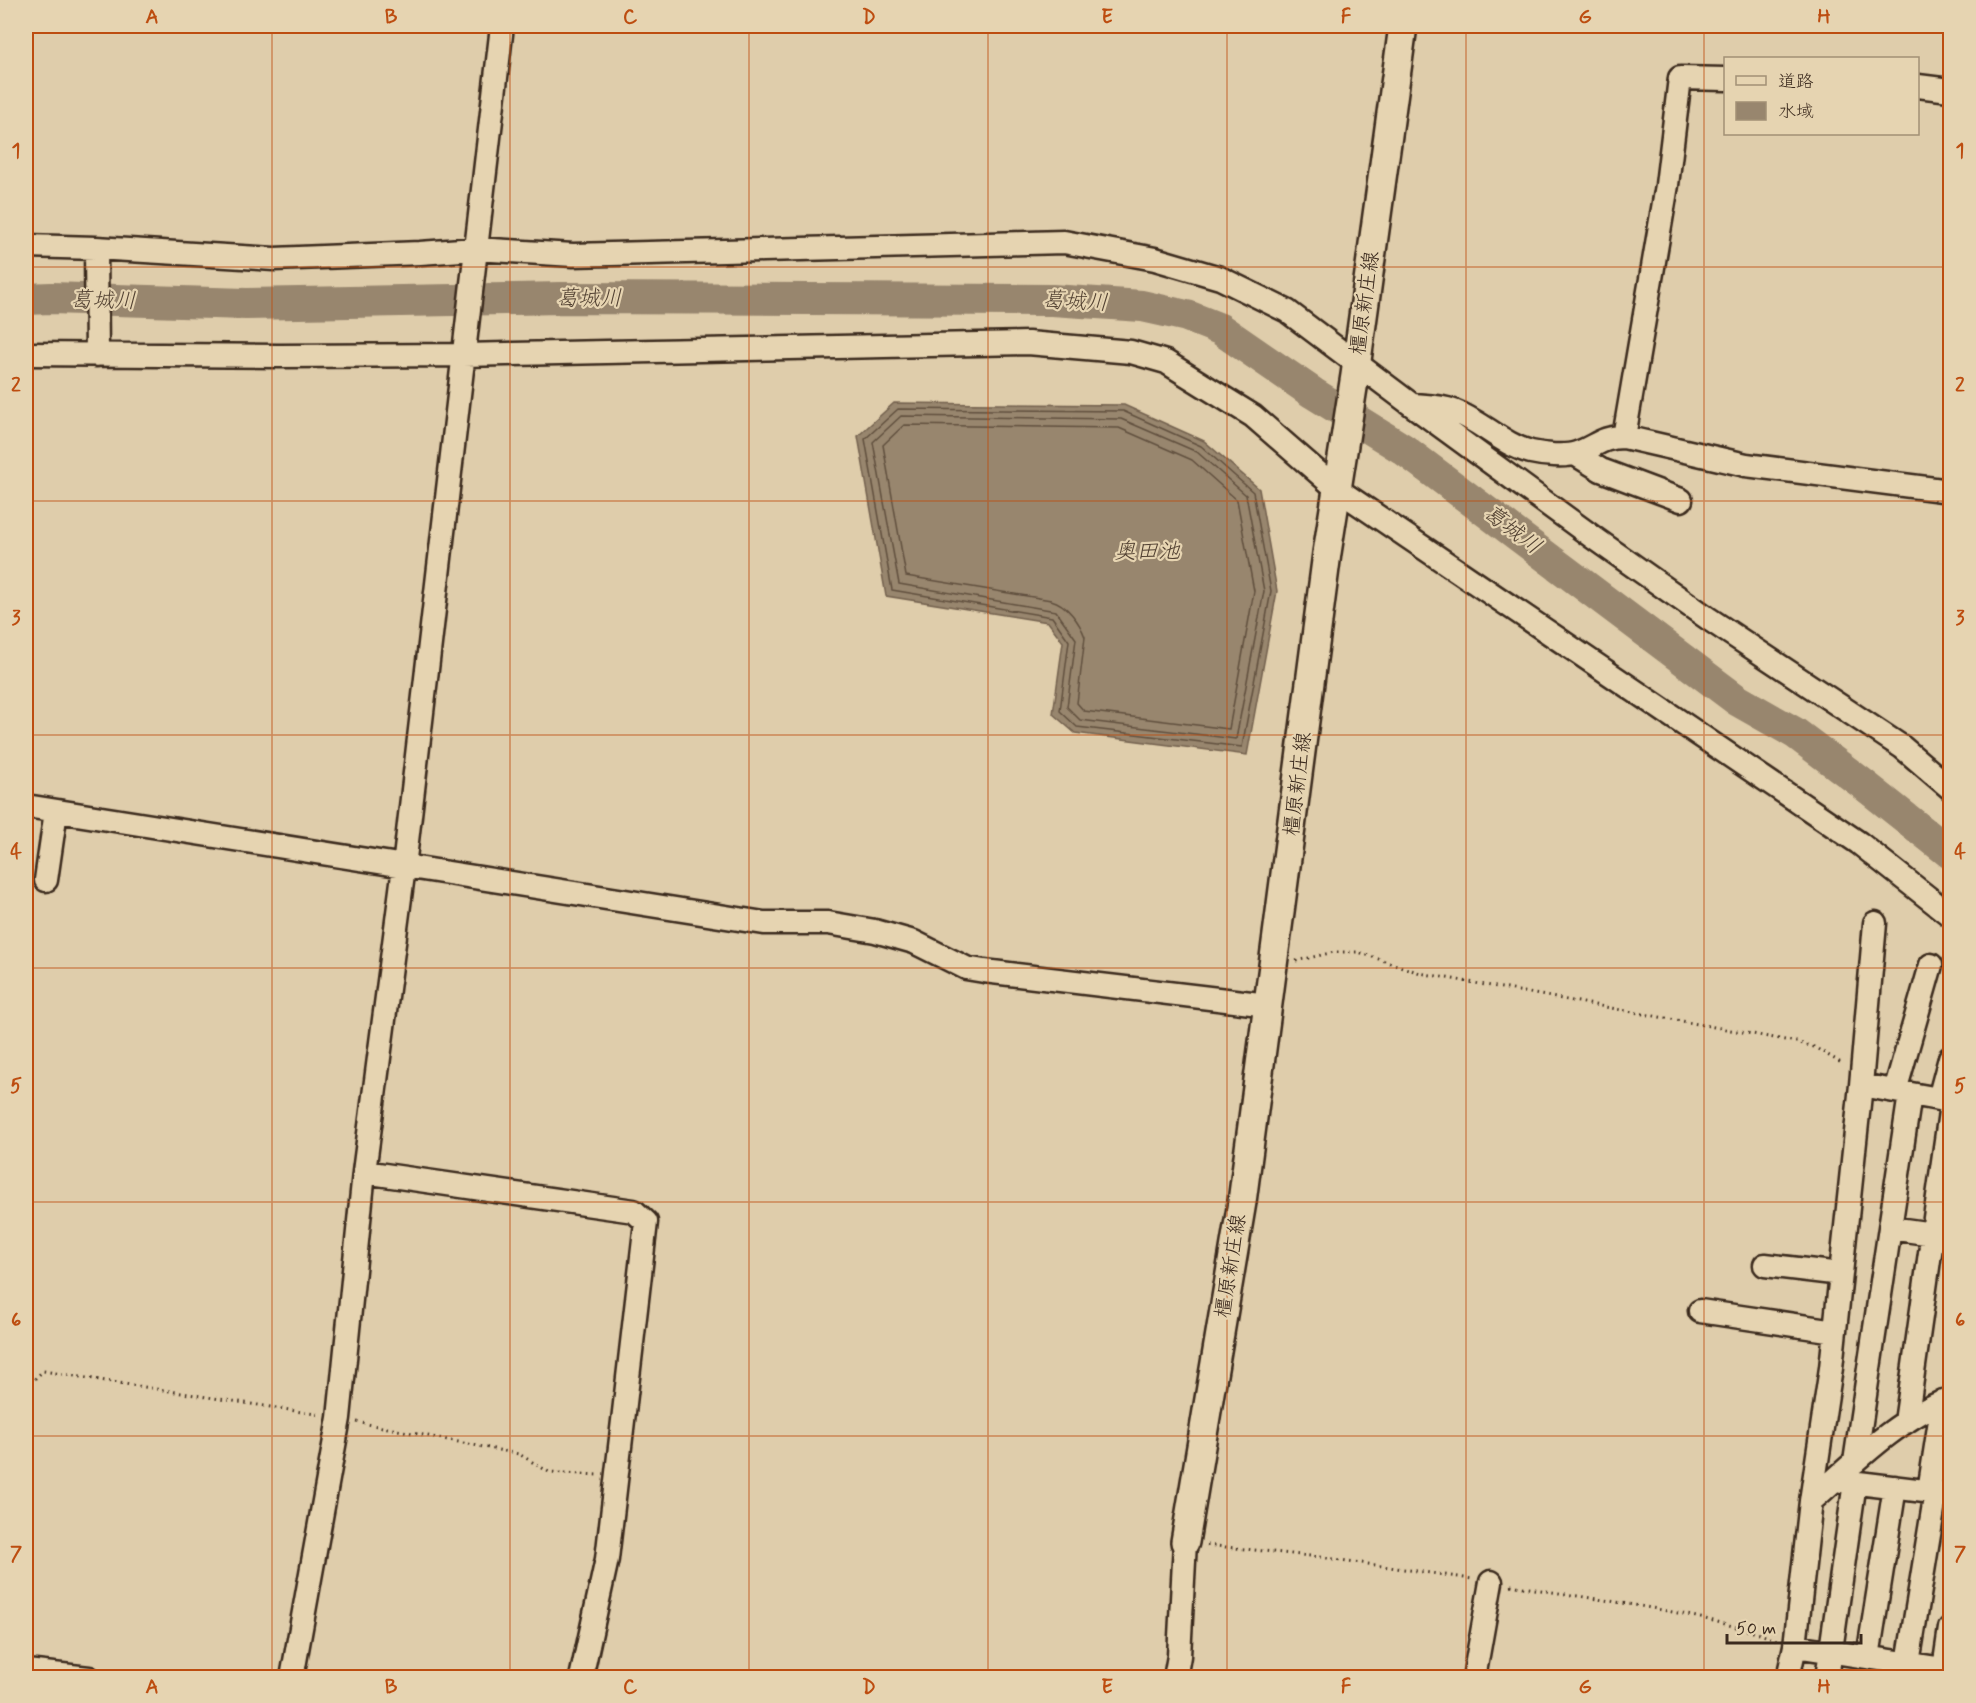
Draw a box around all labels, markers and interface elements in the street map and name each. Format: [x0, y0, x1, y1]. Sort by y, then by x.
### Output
text: A [145, 4, 159, 31]
text: B [385, 4, 398, 31]
text: C [623, 4, 638, 31]
text: D [862, 4, 876, 31]
text: E [1101, 4, 1113, 31]
text: F [1341, 4, 1352, 31]
text: G [1578, 4, 1592, 31]
text: H [1817, 4, 1831, 31]
legend [1724, 57, 1919, 135]
text: 道路 [1778, 70, 1814, 94]
text: 水域 [1778, 100, 1814, 124]
text: 1 [12, 138, 20, 165]
text: 1 [1956, 138, 1964, 165]
street label: 橿原新庄線 [1344, 249, 1386, 357]
water label: 葛城川 [556, 285, 622, 313]
water label: 葛城川 [70, 286, 136, 316]
water label: 葛城川 [1041, 286, 1109, 318]
text: 2 [11, 372, 21, 399]
text: 2 [1955, 372, 1965, 399]
water label: 葛城川 [1477, 499, 1547, 561]
water label: 奥田池 [1114, 538, 1181, 566]
text: 3 [11, 605, 21, 632]
text: 3 [1955, 605, 1965, 632]
street label: 橿原新庄線 [1278, 730, 1318, 838]
text: 4 [10, 839, 22, 866]
text: 4 [1954, 839, 1966, 866]
text: 5 [10, 1073, 22, 1100]
text: 5 [1954, 1073, 1966, 1100]
street label: 橿原新庄線 [1209, 1212, 1253, 1320]
text: 6 [11, 1307, 21, 1334]
text: 6 [1955, 1307, 1965, 1334]
text: 7 [10, 1541, 22, 1568]
text: 7 [1954, 1541, 1966, 1568]
scale bar [1727, 1607, 1860, 1645]
text: 50 m [1736, 1617, 1776, 1641]
text: A [145, 1674, 159, 1701]
text: B [385, 1674, 398, 1701]
text: C [623, 1674, 638, 1701]
text: D [862, 1674, 876, 1701]
text: E [1101, 1674, 1113, 1701]
text: F [1341, 1674, 1352, 1701]
text: G [1578, 1674, 1592, 1701]
text: H [1817, 1674, 1831, 1701]

